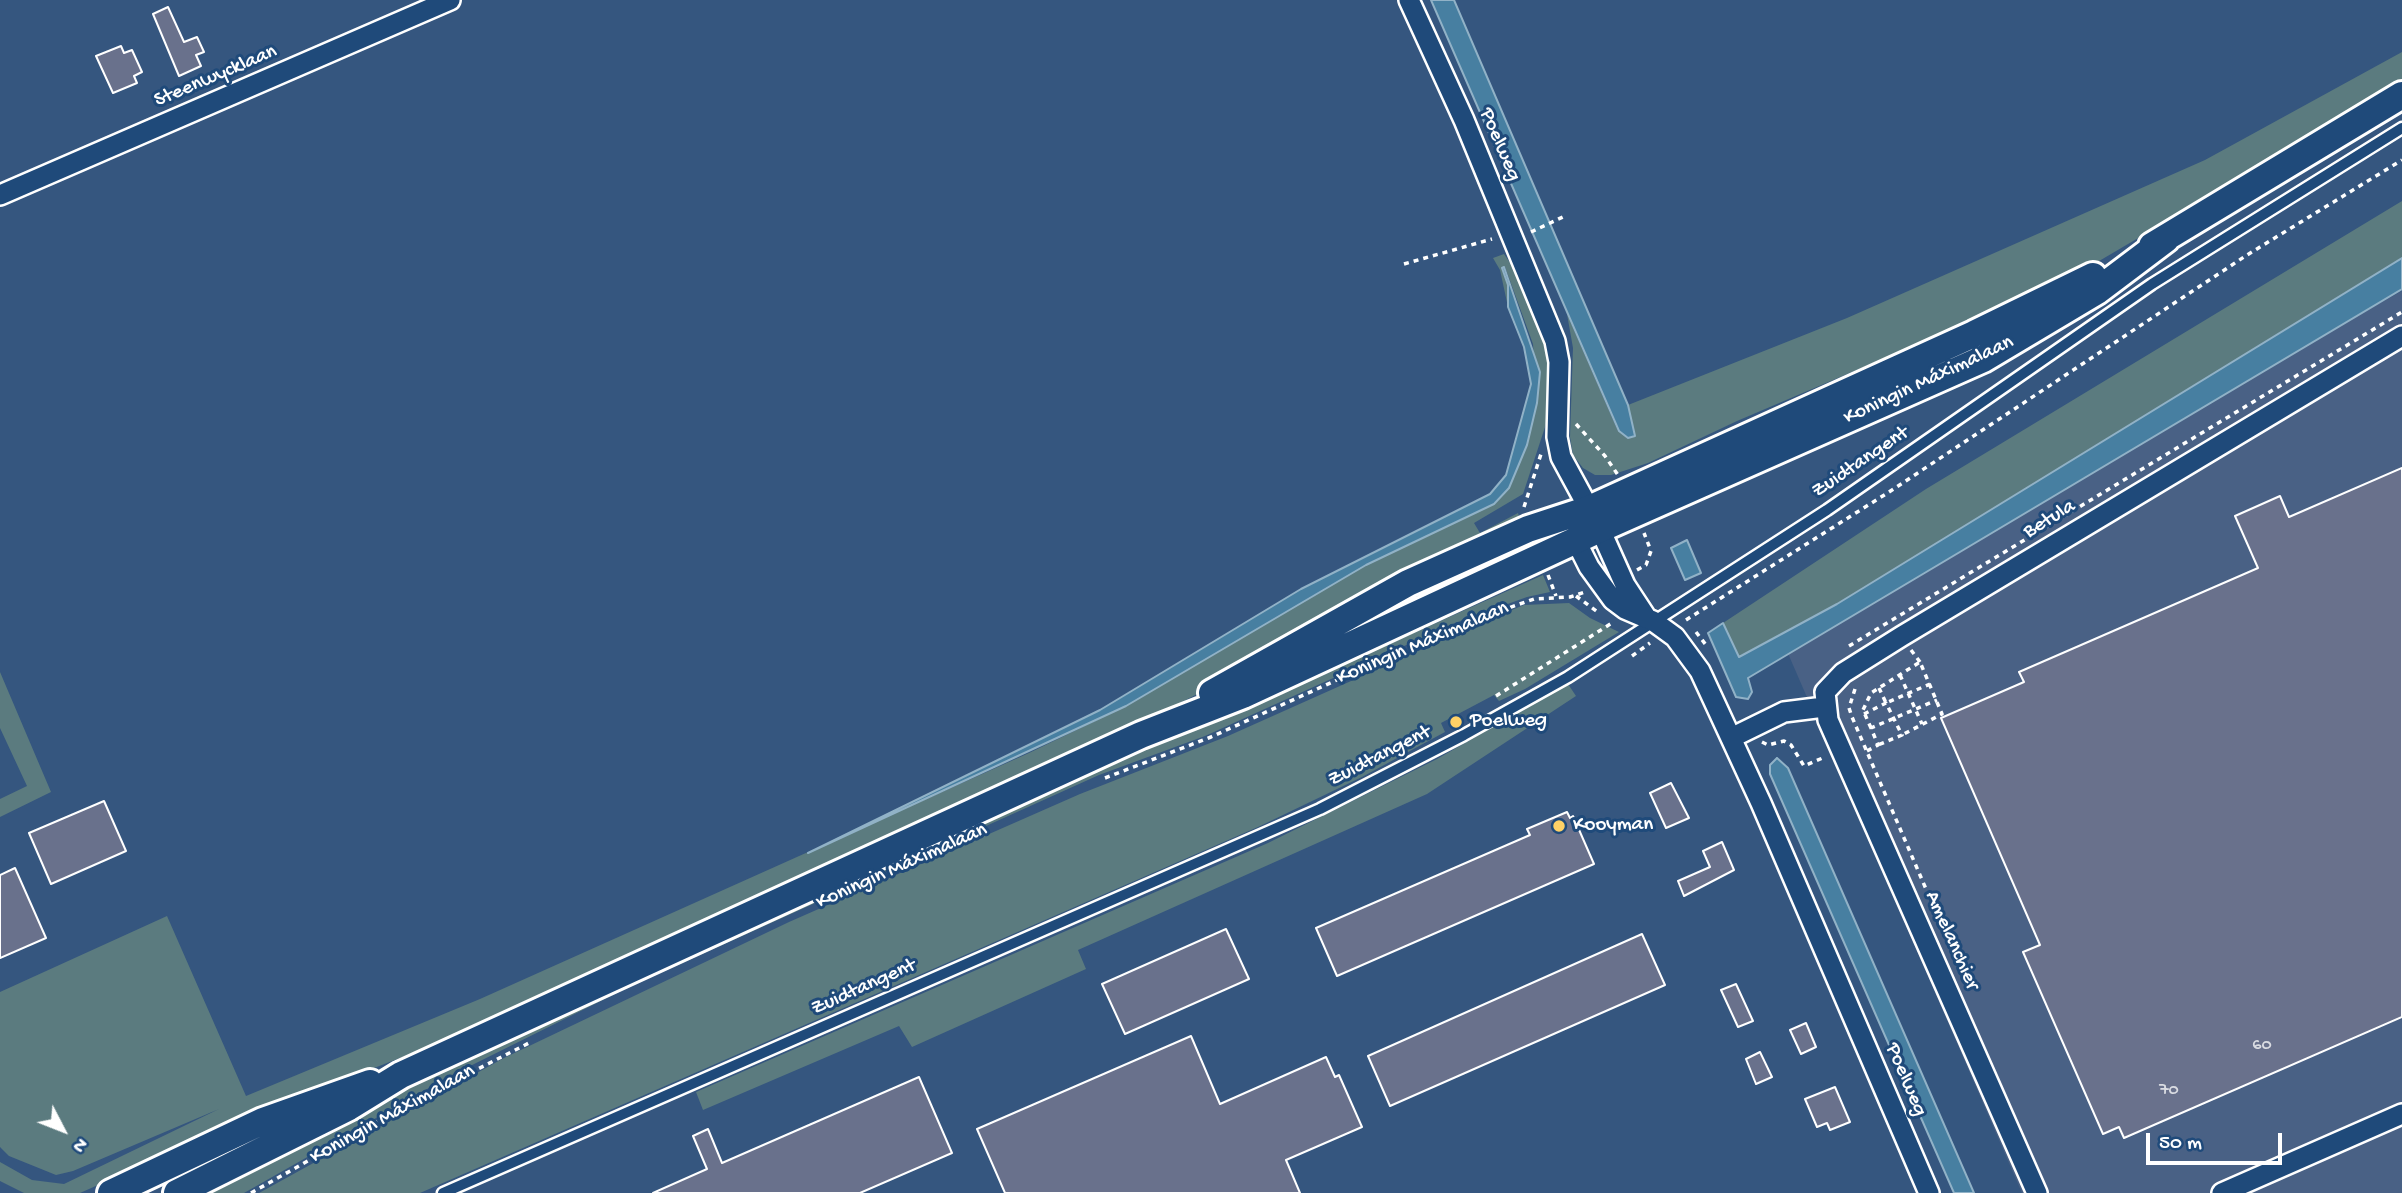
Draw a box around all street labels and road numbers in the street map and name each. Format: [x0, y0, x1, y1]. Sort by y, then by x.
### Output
street label: Steenwycklaan [151, 40, 281, 114]
street label: Poelweg [1472, 105, 1526, 185]
street label: Koningin Máximalaan [1840, 331, 2018, 431]
street label: Zuidtangent [1808, 421, 1914, 505]
street label: Betula [2019, 495, 2081, 545]
street label: Koningin Máximalaan [1333, 596, 1513, 692]
street label: Zuidtangent [1324, 720, 1436, 794]
street label: Koningin Máximalaan [812, 818, 992, 916]
street label: Amelanchier [1918, 888, 1984, 994]
street label: Zuidtangent [808, 954, 920, 1022]
street label: Poelweg [1878, 1040, 1932, 1120]
street label: Koningin Máximalaan [306, 1059, 480, 1171]

